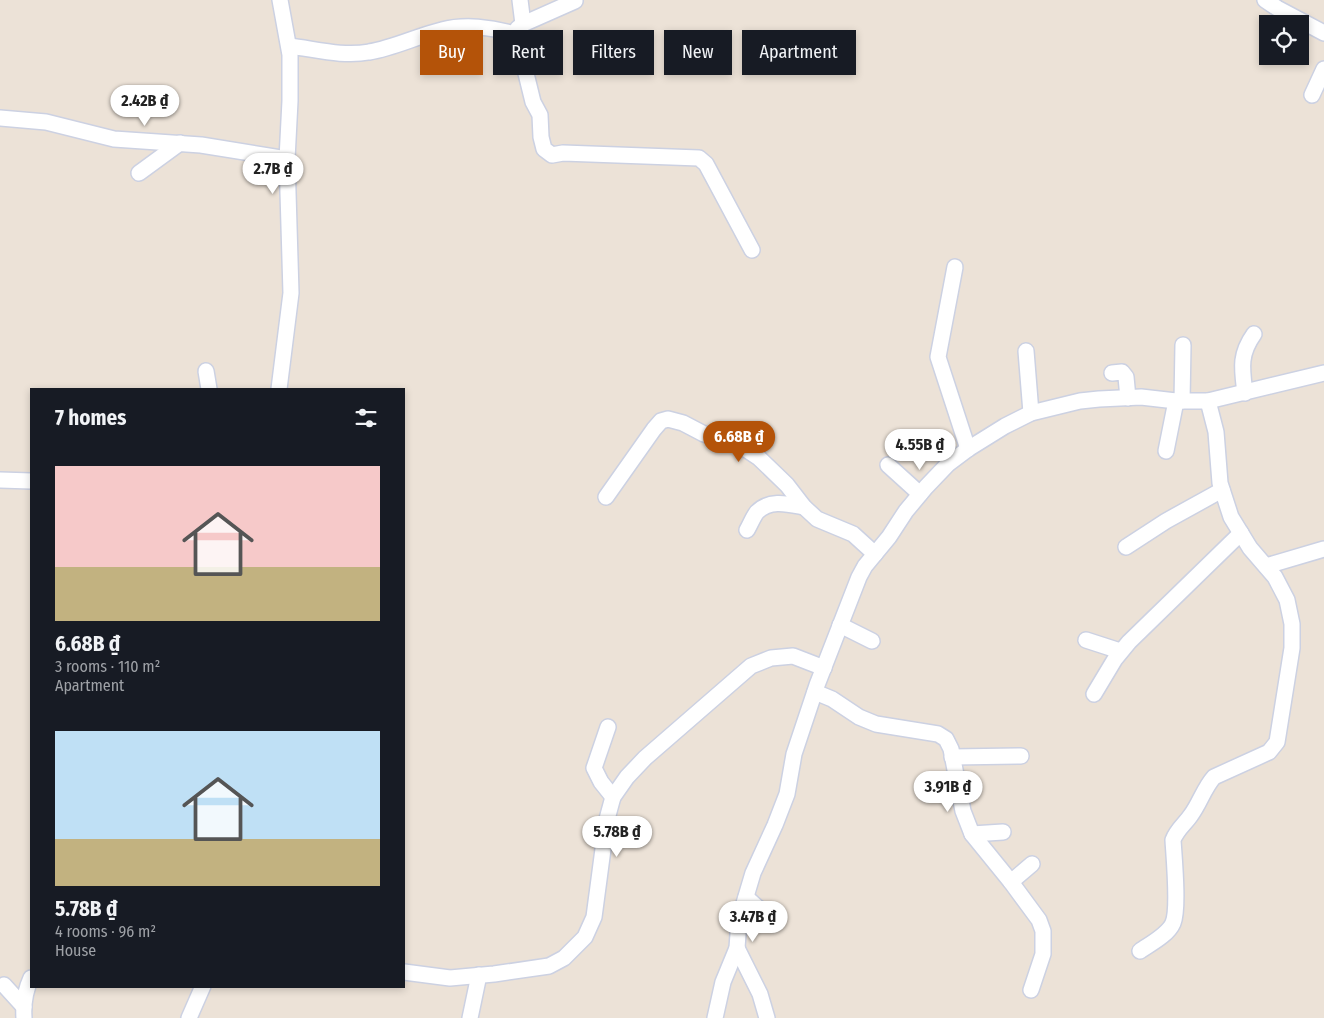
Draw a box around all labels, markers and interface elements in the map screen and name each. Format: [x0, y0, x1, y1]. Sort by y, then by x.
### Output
map controls [1259, 15, 1309, 65]
button: locate [1259, 15, 1309, 65]
chip: Buy [420, 30, 483, 75]
chip: Rent [493, 30, 563, 75]
chip: Filters [573, 30, 654, 75]
chip: New [664, 30, 732, 75]
chip: Apartment [742, 30, 856, 75]
pin: 2.42B ₫ [99, 84, 191, 127]
text: 2.42B ₫ [121, 91, 169, 110]
pin: 2.7B ₫ [232, 152, 314, 195]
text: 2.7B ₫ [254, 159, 292, 178]
icon: filters [352, 404, 380, 432]
text: 7 homes [55, 405, 126, 431]
pin: 6.68B ₫ [693, 420, 785, 463]
text: 6.68B ₫ [714, 427, 764, 446]
pin: 4.55B ₫ [874, 428, 966, 471]
text: 4.55B ₫ [896, 435, 944, 454]
icon: home [173, 499, 263, 589]
text: 6.68B ₫ [55, 631, 120, 657]
text: 3 rooms · 110 m² [55, 657, 160, 676]
text: Apartment [55, 676, 124, 695]
icon: home [173, 764, 263, 854]
pin: 3.91B ₫ [902, 770, 994, 813]
text: 3.91B ₫ [925, 777, 971, 796]
pin: 5.78B ₫ [571, 816, 663, 858]
text: 5.78B ₫ [593, 822, 641, 841]
text: 5.78B ₫ [55, 896, 118, 922]
pin: 3.47B ₫ [707, 900, 799, 943]
text: 3.47B ₫ [730, 907, 776, 926]
text: 4 rooms · 96 m² [55, 922, 156, 941]
text: House [55, 941, 96, 960]

